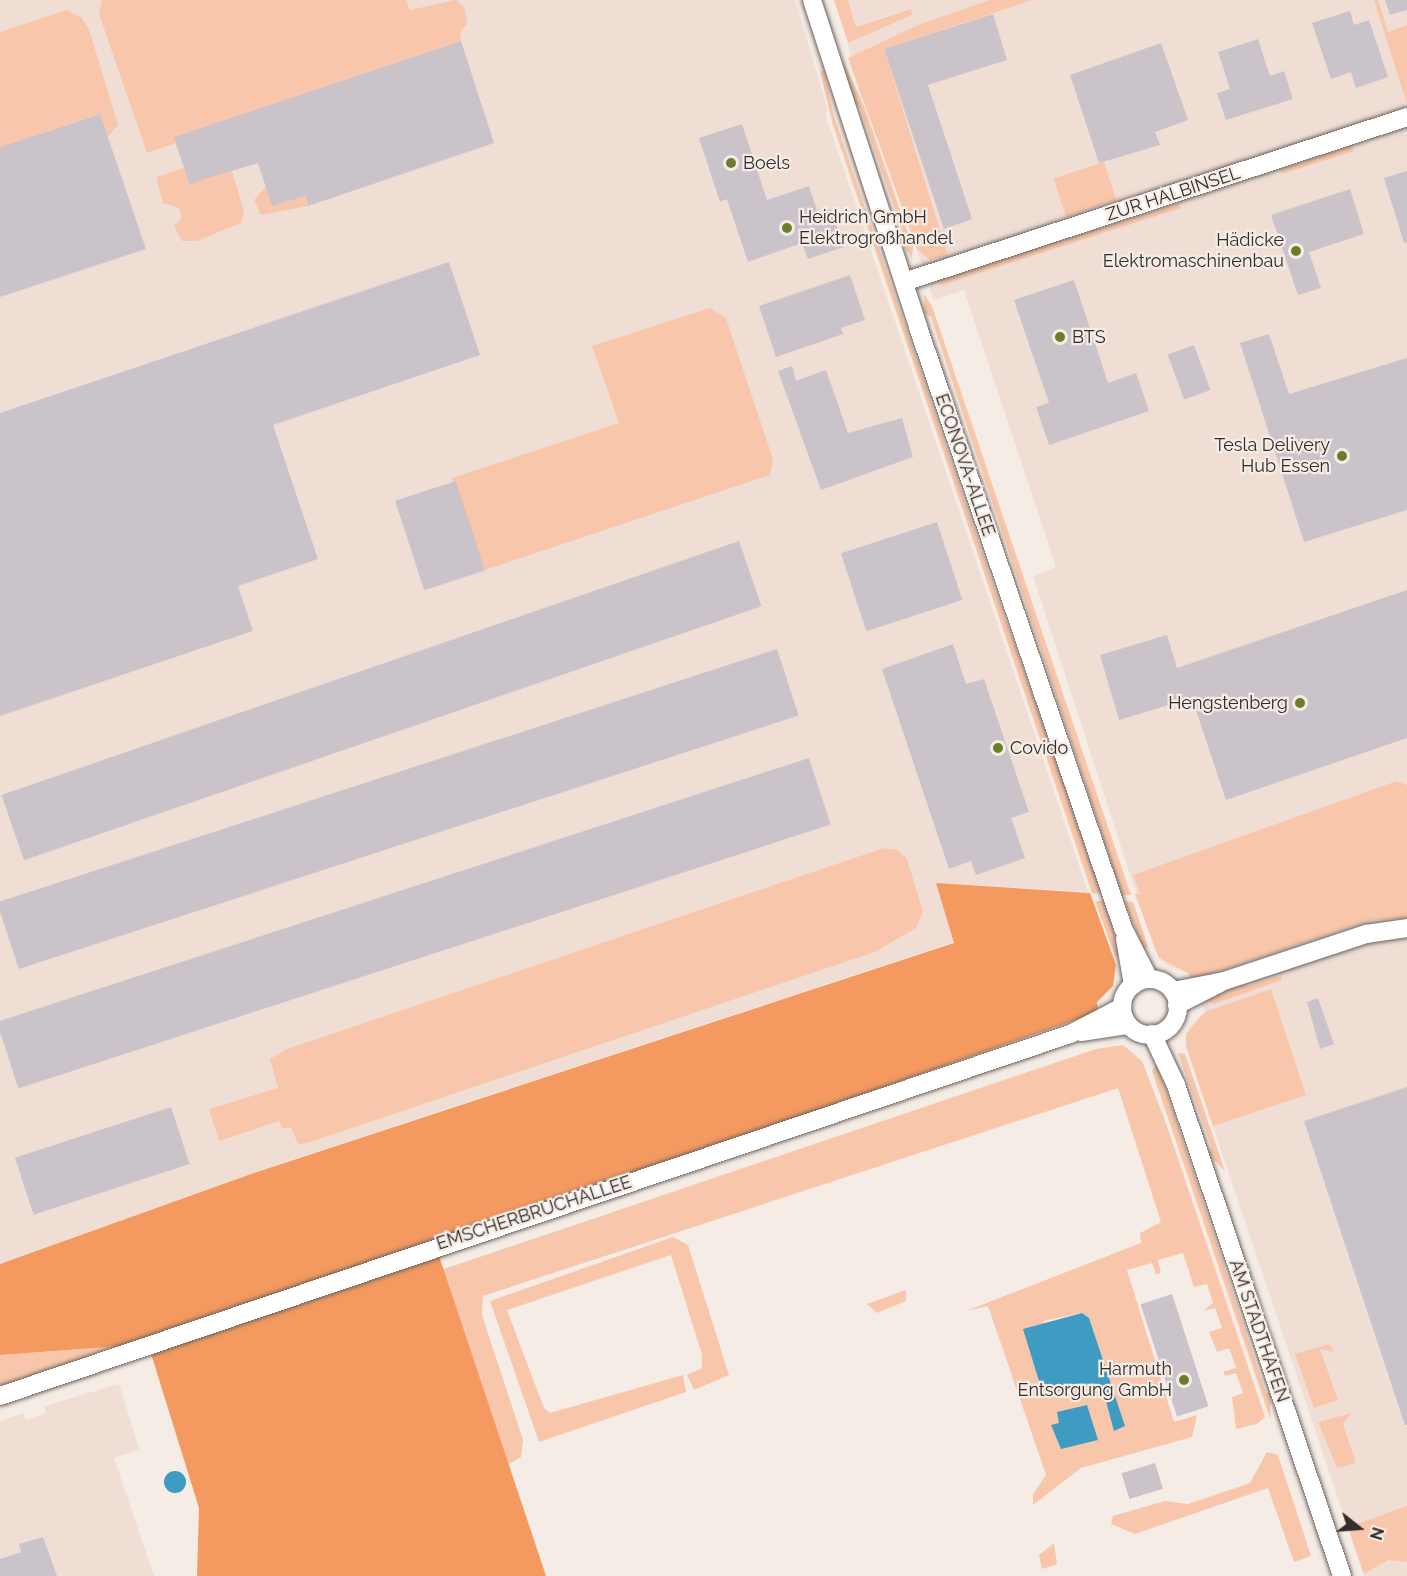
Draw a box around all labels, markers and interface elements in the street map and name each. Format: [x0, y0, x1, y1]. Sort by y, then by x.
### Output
place label: Boels [743, 152, 790, 174]
marker: Boels [724, 156, 738, 170]
street label: ZUR HALBINSEL [1103, 162, 1243, 226]
place label: Heidrich GmbH Elektrogroßhandel [799, 207, 953, 250]
marker: Heidrich GmbH Elektrogroßhandel [780, 221, 794, 235]
place label: Hädicke Elektromaschinenbau [1103, 230, 1284, 272]
marker: Hädicke Elektromaschinenbau [1289, 244, 1303, 258]
place label: BTS [1072, 326, 1106, 348]
marker: BTS [1053, 330, 1067, 344]
street label: ECONOVA-ALLEE [930, 391, 1000, 539]
place label: Tesla Delivery Hub Essen [1214, 435, 1330, 478]
marker: Tesla Delivery Hub Essen [1335, 449, 1349, 463]
place label: Hengstenberg [1168, 692, 1288, 714]
marker: Hengstenberg [1293, 696, 1307, 710]
place label: Covido [1010, 737, 1068, 759]
marker: Covido [991, 741, 1005, 755]
street label: EMSCHERBRUCHALLEE [434, 1171, 634, 1255]
street label: AM STADTHAFEN [1224, 1257, 1294, 1405]
place label: Harmuth Entsorgung GmbH [1018, 1359, 1172, 1402]
marker: Harmuth Entsorgung GmbH [1177, 1373, 1191, 1387]
north arrow [1329, 1498, 1389, 1558]
text: N [1366, 1525, 1388, 1542]

